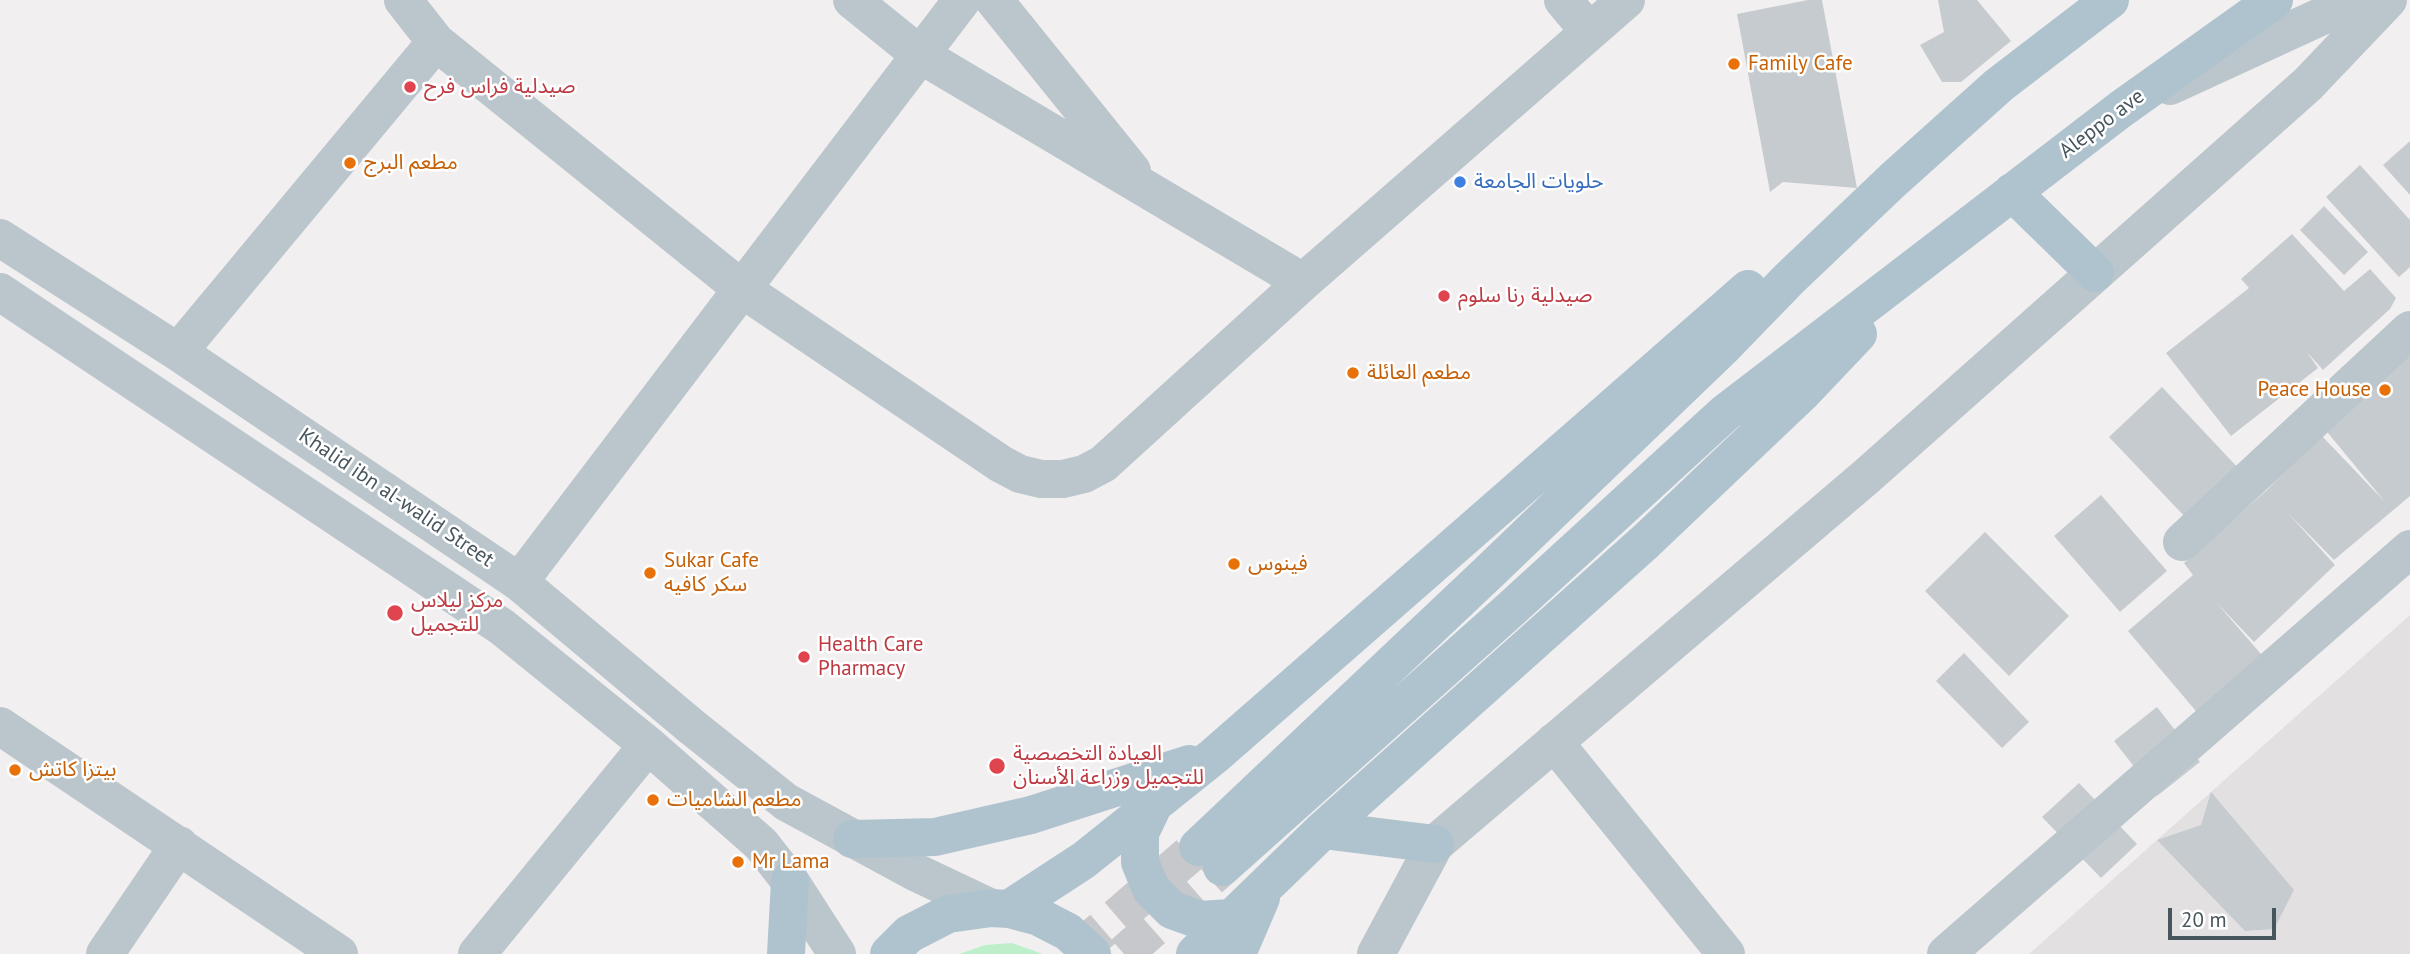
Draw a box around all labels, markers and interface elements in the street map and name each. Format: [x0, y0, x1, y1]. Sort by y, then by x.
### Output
place label: Family Cafe [1748, 51, 1853, 77]
marker: Family Cafe [1726, 56, 1742, 72]
place label: صيدلية فراس فرح [424, 74, 575, 100]
marker: صيدلية فراس فرح [402, 79, 418, 95]
street label: Aleppo ave [2055, 84, 2149, 164]
place label: مطعم البرج [364, 150, 458, 176]
marker: مطعم البرج [342, 155, 358, 171]
place label: حلويات الجامعة [1474, 169, 1604, 195]
marker: حلويات الجامعة [1452, 174, 1468, 190]
place label: صيدلية رنا سلوم [1458, 283, 1592, 309]
marker: صيدلية رنا سلوم [1436, 288, 1452, 304]
place label: مطعم العائلة [1367, 360, 1471, 386]
marker: مطعم العائلة [1345, 365, 1361, 381]
place label: Peace House [2257, 377, 2371, 403]
marker: Peace House [2377, 382, 2393, 398]
street label: Khalid ibn al-walid Street [294, 423, 498, 573]
place label: Sukar Cafe سكر كافيه [664, 548, 759, 598]
place label: فينوس [1248, 551, 1308, 577]
marker: فينوس [1226, 556, 1242, 572]
marker: Sukar Cafe سكر كافيه [642, 565, 658, 581]
place label: مركز ليلاس للتجميل [411, 588, 503, 638]
marker: مركز ليلاس للتجميل [385, 603, 405, 623]
place label: Health Care Pharmacy [818, 632, 923, 682]
marker: Health Care Pharmacy [796, 649, 812, 665]
place label: العيادة التخصصية للتجميل وزراعة الأسنان [1013, 741, 1204, 791]
marker: العيادة التخصصية للتجميل وزراعة الأسنان [987, 756, 1007, 776]
place label: بيتزا كاتش [29, 757, 116, 783]
marker: بيتزا كاتش [7, 762, 23, 778]
place label: مطعم الشاميات [667, 787, 802, 813]
marker: مطعم الشاميات [645, 792, 661, 808]
place label: Mr Lama [752, 849, 830, 875]
marker: Mr Lama [730, 854, 746, 870]
scale bar [2172, 894, 2280, 938]
text: 20 m [2181, 906, 2227, 933]

